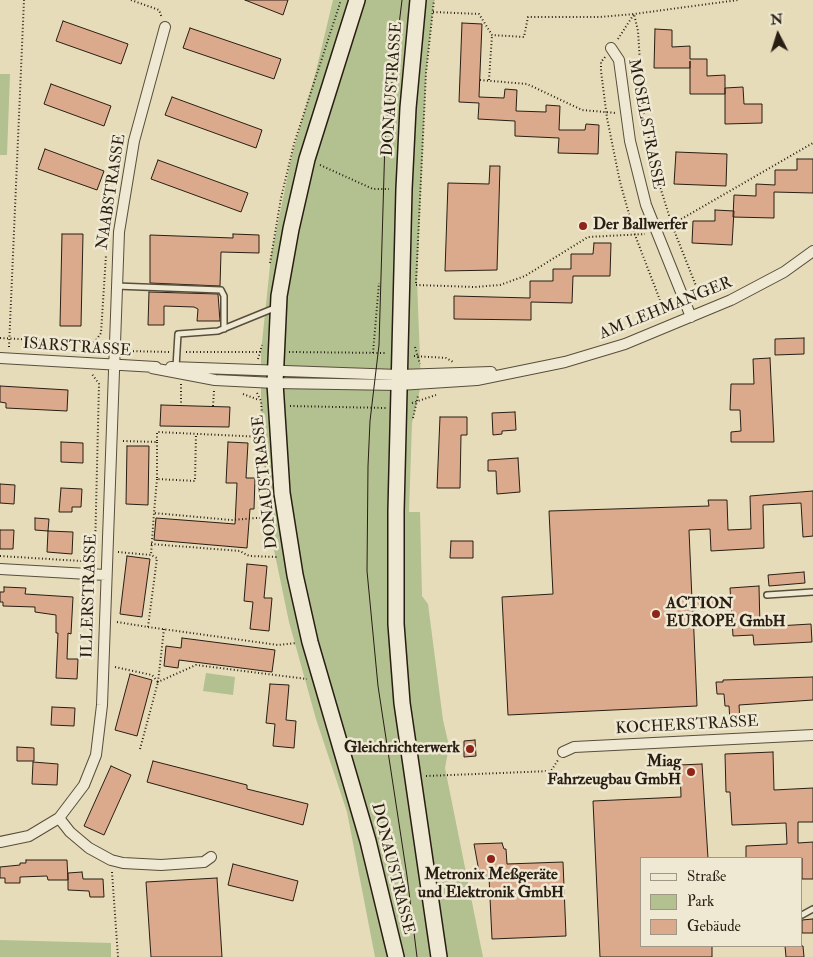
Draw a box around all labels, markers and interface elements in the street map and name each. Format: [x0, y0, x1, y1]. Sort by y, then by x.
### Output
north arrow [753, 10, 803, 60]
text: N [770, 11, 784, 29]
street label: DONAUSTRASSE [379, 21, 407, 157]
street label: MOSELSTRASSE [623, 57, 667, 191]
street label: NAABSTRASSE [93, 133, 131, 251]
place label: Der Ballwerfer [593, 216, 687, 236]
marker: Der Ballwerfer [577, 220, 589, 232]
street label: AM LEHMANGER [597, 274, 735, 344]
street label: ISARSTRASSE [22, 335, 132, 361]
street label: DONAUSTRASSE [249, 414, 283, 550]
street label: ILLERSTRASSE [78, 534, 102, 658]
place label: ACTION EUROPE GmbH [666, 595, 786, 633]
marker: ACTION EUROPE GmbH [650, 608, 662, 620]
street label: KOCHERSTRASSE [615, 713, 759, 739]
place label: Gleichrichterwerk [344, 739, 460, 759]
marker: Gleichrichterwerk [464, 743, 476, 755]
place label: Miag Fahrzeugbau GmbH [547, 753, 681, 791]
marker: Miag Fahrzeugbau GmbH [685, 766, 697, 778]
street label: DONAUSTRASSE [366, 801, 418, 937]
marker: Metronix Meßgeräte und Elektronik GmbH [485, 853, 497, 865]
legend [640, 857, 803, 947]
place label: Metronix Meßgeräte und Elektronik GmbH [418, 866, 564, 904]
text: Straße [687, 867, 726, 886]
text: Park [687, 892, 714, 911]
text: Gebäude [687, 917, 741, 936]

